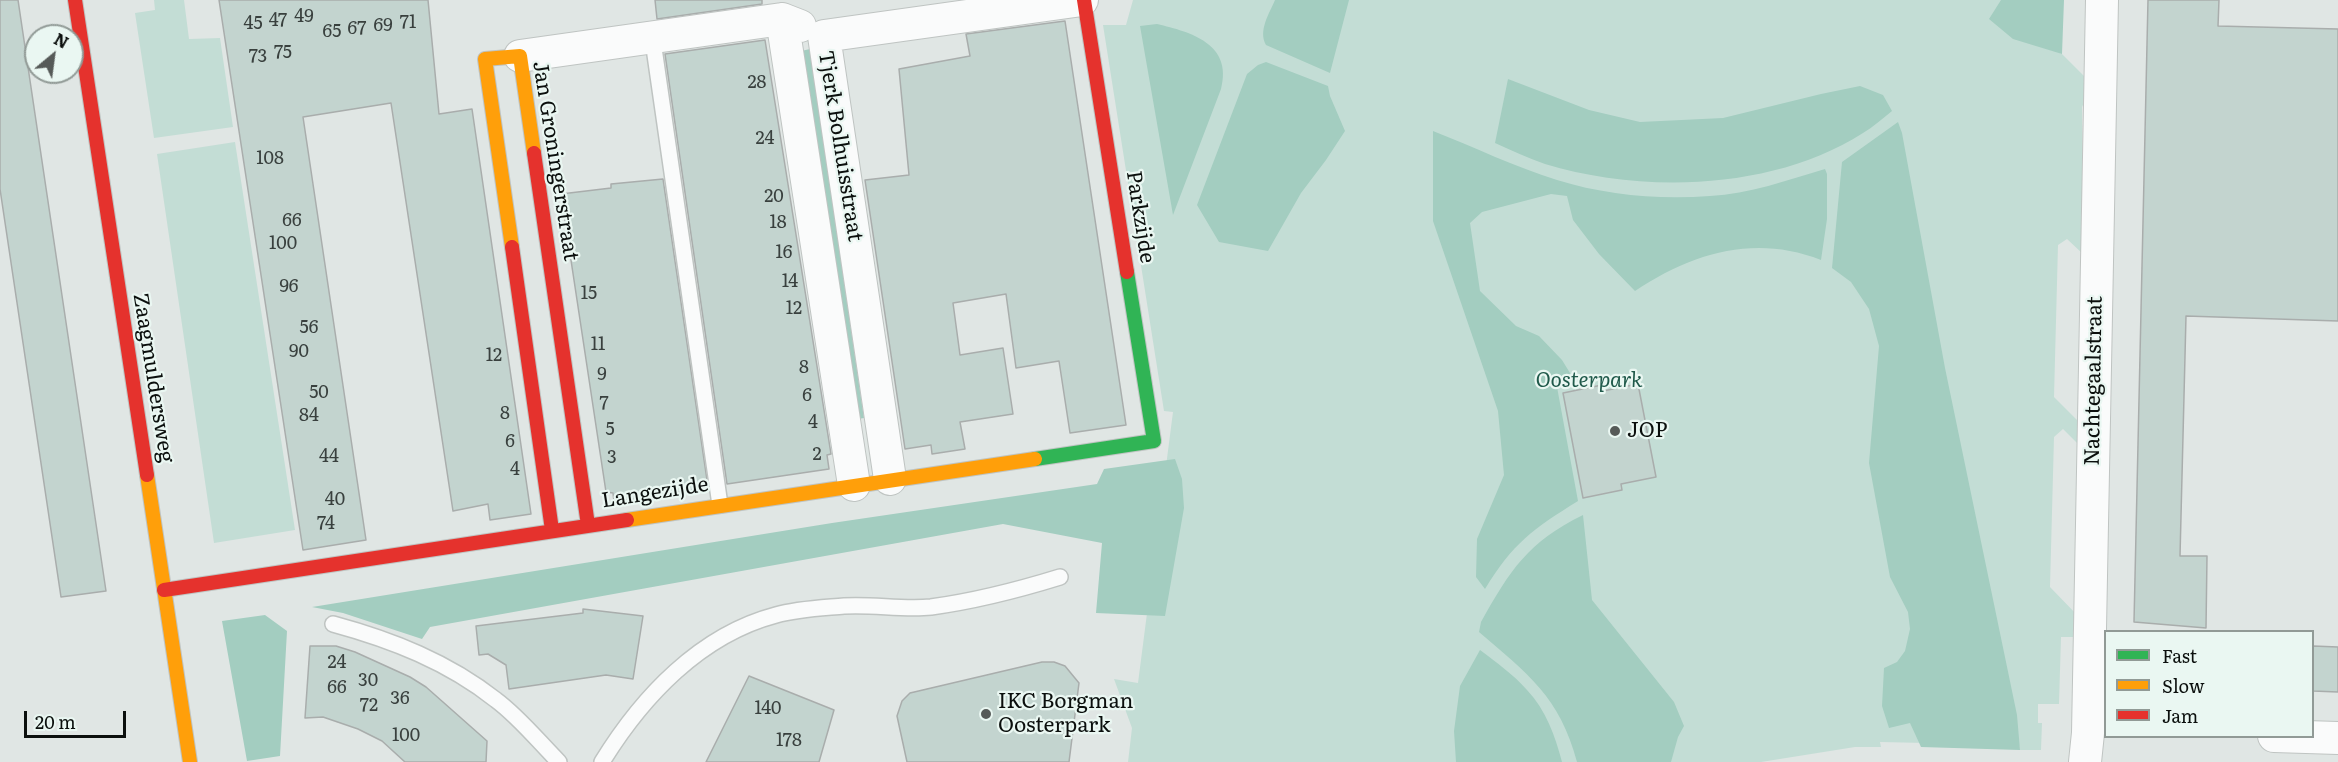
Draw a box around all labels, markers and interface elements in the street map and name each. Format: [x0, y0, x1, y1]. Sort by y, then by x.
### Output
house number: 49 [294, 6, 314, 28]
house number: 47 [269, 10, 287, 32]
house number: 71 [400, 12, 416, 34]
house number: 45 [243, 13, 263, 35]
house number: 69 [373, 15, 393, 37]
house number: 67 [348, 18, 366, 40]
house number: 65 [323, 21, 341, 43]
north arrow [24, 24, 84, 84]
text: N [50, 26, 73, 54]
house number: 75 [274, 42, 292, 64]
house number: 73 [249, 46, 267, 68]
street label: Tjerk Bolhuisstraat [812, 49, 868, 243]
street label: Jan Groningerstraat [527, 59, 583, 263]
house number: 28 [747, 72, 767, 94]
house number: 24 [755, 128, 775, 150]
house number: 108 [256, 148, 284, 170]
street label: Parkzijde [1120, 169, 1160, 265]
house number: 20 [764, 186, 784, 208]
house number: 66 [282, 210, 302, 232]
house number: 18 [769, 212, 787, 234]
house number: 100 [269, 233, 297, 255]
house number: 16 [776, 242, 792, 264]
house number: 14 [782, 271, 798, 293]
house number: 96 [279, 276, 299, 298]
house number: 15 [581, 283, 597, 305]
street label: Zaagmuldersweg [127, 291, 179, 465]
street label: Nachtegaalstraat [2080, 296, 2108, 466]
house number: 12 [786, 298, 802, 320]
house number: 56 [300, 317, 318, 339]
house number: 11 [591, 334, 605, 356]
house number: 90 [289, 341, 309, 363]
house number: 12 [486, 345, 502, 367]
house number: 8 [799, 357, 809, 379]
house number: 9 [597, 364, 607, 386]
park label: Oosterpark [1535, 368, 1643, 394]
house number: 50 [309, 382, 329, 404]
house number: 6 [802, 385, 812, 407]
house number: 7 [599, 393, 609, 415]
house number: 8 [500, 403, 510, 425]
house number: 84 [299, 405, 319, 427]
house number: 4 [808, 412, 818, 434]
place label: JOP [1627, 418, 1667, 444]
house number: 5 [605, 419, 615, 441]
marker: JOP [1608, 424, 1622, 438]
house number: 6 [505, 431, 515, 453]
house number: 2 [812, 444, 822, 466]
house number: 44 [319, 446, 339, 468]
house number: 3 [607, 447, 617, 469]
house number: 4 [510, 459, 520, 481]
street label: Langezijde [600, 472, 710, 514]
house number: 40 [325, 489, 345, 511]
house number: 74 [317, 513, 335, 535]
legend [2104, 630, 2314, 738]
text: Fast [2162, 642, 2197, 669]
house number: 24 [327, 652, 347, 674]
house number: 30 [358, 670, 378, 692]
text: Slow [2162, 672, 2204, 699]
house number: 66 [327, 677, 347, 699]
house number: 36 [390, 688, 410, 710]
place label: IKC Borgman Oosterpark [998, 689, 1133, 739]
house number: 72 [360, 695, 378, 717]
house number: 140 [755, 698, 781, 720]
scale bar [27, 699, 129, 737]
text: Jam [2162, 702, 2198, 729]
marker: IKC Borgman Oosterpark [979, 707, 993, 721]
text: 20 m [35, 708, 76, 735]
house number: 100 [392, 725, 420, 747]
house number: 178 [776, 730, 802, 752]

